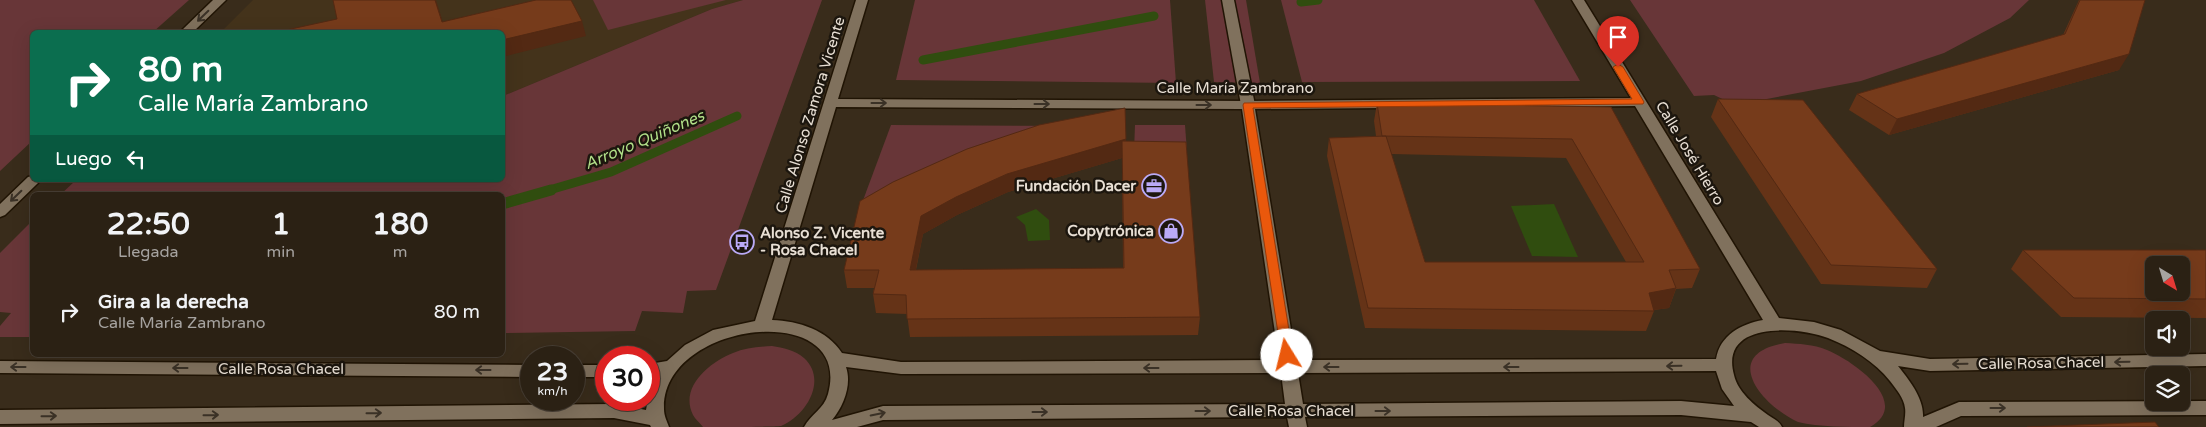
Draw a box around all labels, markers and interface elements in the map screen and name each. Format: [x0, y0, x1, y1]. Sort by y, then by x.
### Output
one-way arrow [197, 10, 209, 22]
street label: Calle Alonso Zamora Vicente [772, 15, 848, 215]
pin [1597, 16, 1639, 67]
icon: arrive [1604, 23, 1632, 51]
text: 80 m [138, 49, 223, 91]
icon: right [55, 50, 120, 115]
street label: Calle María Zambrano [1156, 79, 1314, 97]
text: Calle María Zambrano [138, 91, 368, 117]
one-way arrow [871, 98, 887, 108]
street label: Calle José Hierro [1652, 98, 1728, 208]
one-way arrow [1034, 99, 1050, 109]
one-way arrow [1196, 100, 1212, 110]
water label: Arroyo Quiñones [581, 105, 709, 174]
icon: left [122, 145, 150, 173]
text: Luego [55, 148, 112, 170]
office icon: Fundación Dacer [1141, 173, 1167, 199]
place label: Fundación Dacer [1016, 177, 1136, 195]
one-way arrow [10, 190, 23, 202]
text: 22:50 [107, 206, 190, 243]
text: 1 [271, 206, 290, 243]
text: 180 [372, 206, 428, 243]
shop icon: Copytrónica [1158, 218, 1184, 244]
place label: Copytrónica [1067, 222, 1154, 241]
place label: Alonso Z. Vicente - Rosa Chacel [760, 224, 885, 259]
bus stop icon: Alonso Z. Vicente - Rosa Chacel [729, 229, 755, 255]
text: Llegada [118, 242, 179, 262]
text: min [267, 242, 295, 262]
text: m [393, 242, 407, 262]
north arrow [2145, 256, 2190, 301]
map controls [2145, 256, 2190, 411]
text: Gira a la derecha [98, 291, 249, 313]
icon: right [55, 298, 83, 326]
text: 80 m [434, 301, 480, 323]
button: sound [2145, 311, 2190, 356]
text: Calle María Zambrano [98, 313, 266, 333]
position arrow [1260, 328, 1312, 380]
speed limit sign: 30 [595, 346, 660, 411]
street label: Calle Rosa Chacel [1978, 353, 2104, 373]
text: 23 [537, 357, 568, 387]
one-way arrow [2115, 357, 2131, 366]
one-way arrow [1952, 359, 1968, 369]
street label: Calle Rosa Chacel [218, 360, 344, 378]
one-way arrow [1666, 361, 1682, 371]
one-way arrow [10, 362, 26, 372]
one-way arrow [1323, 362, 1340, 372]
one-way arrow [1503, 362, 1520, 372]
one-way arrow [172, 363, 188, 373]
one-way arrow [1143, 363, 1160, 373]
one-way arrow [475, 365, 491, 375]
button: layers [2145, 366, 2190, 411]
text: km/h [537, 384, 568, 398]
street label: Calle Rosa Chacel [1228, 402, 1354, 420]
one-way arrow [1990, 403, 2006, 413]
one-way arrow [1194, 406, 1211, 416]
one-way arrow [1375, 406, 1391, 415]
one-way arrow [1032, 407, 1048, 417]
one-way arrow [365, 408, 381, 418]
one-way arrow [870, 409, 886, 419]
one-way arrow [202, 410, 219, 420]
one-way arrow [40, 412, 56, 421]

